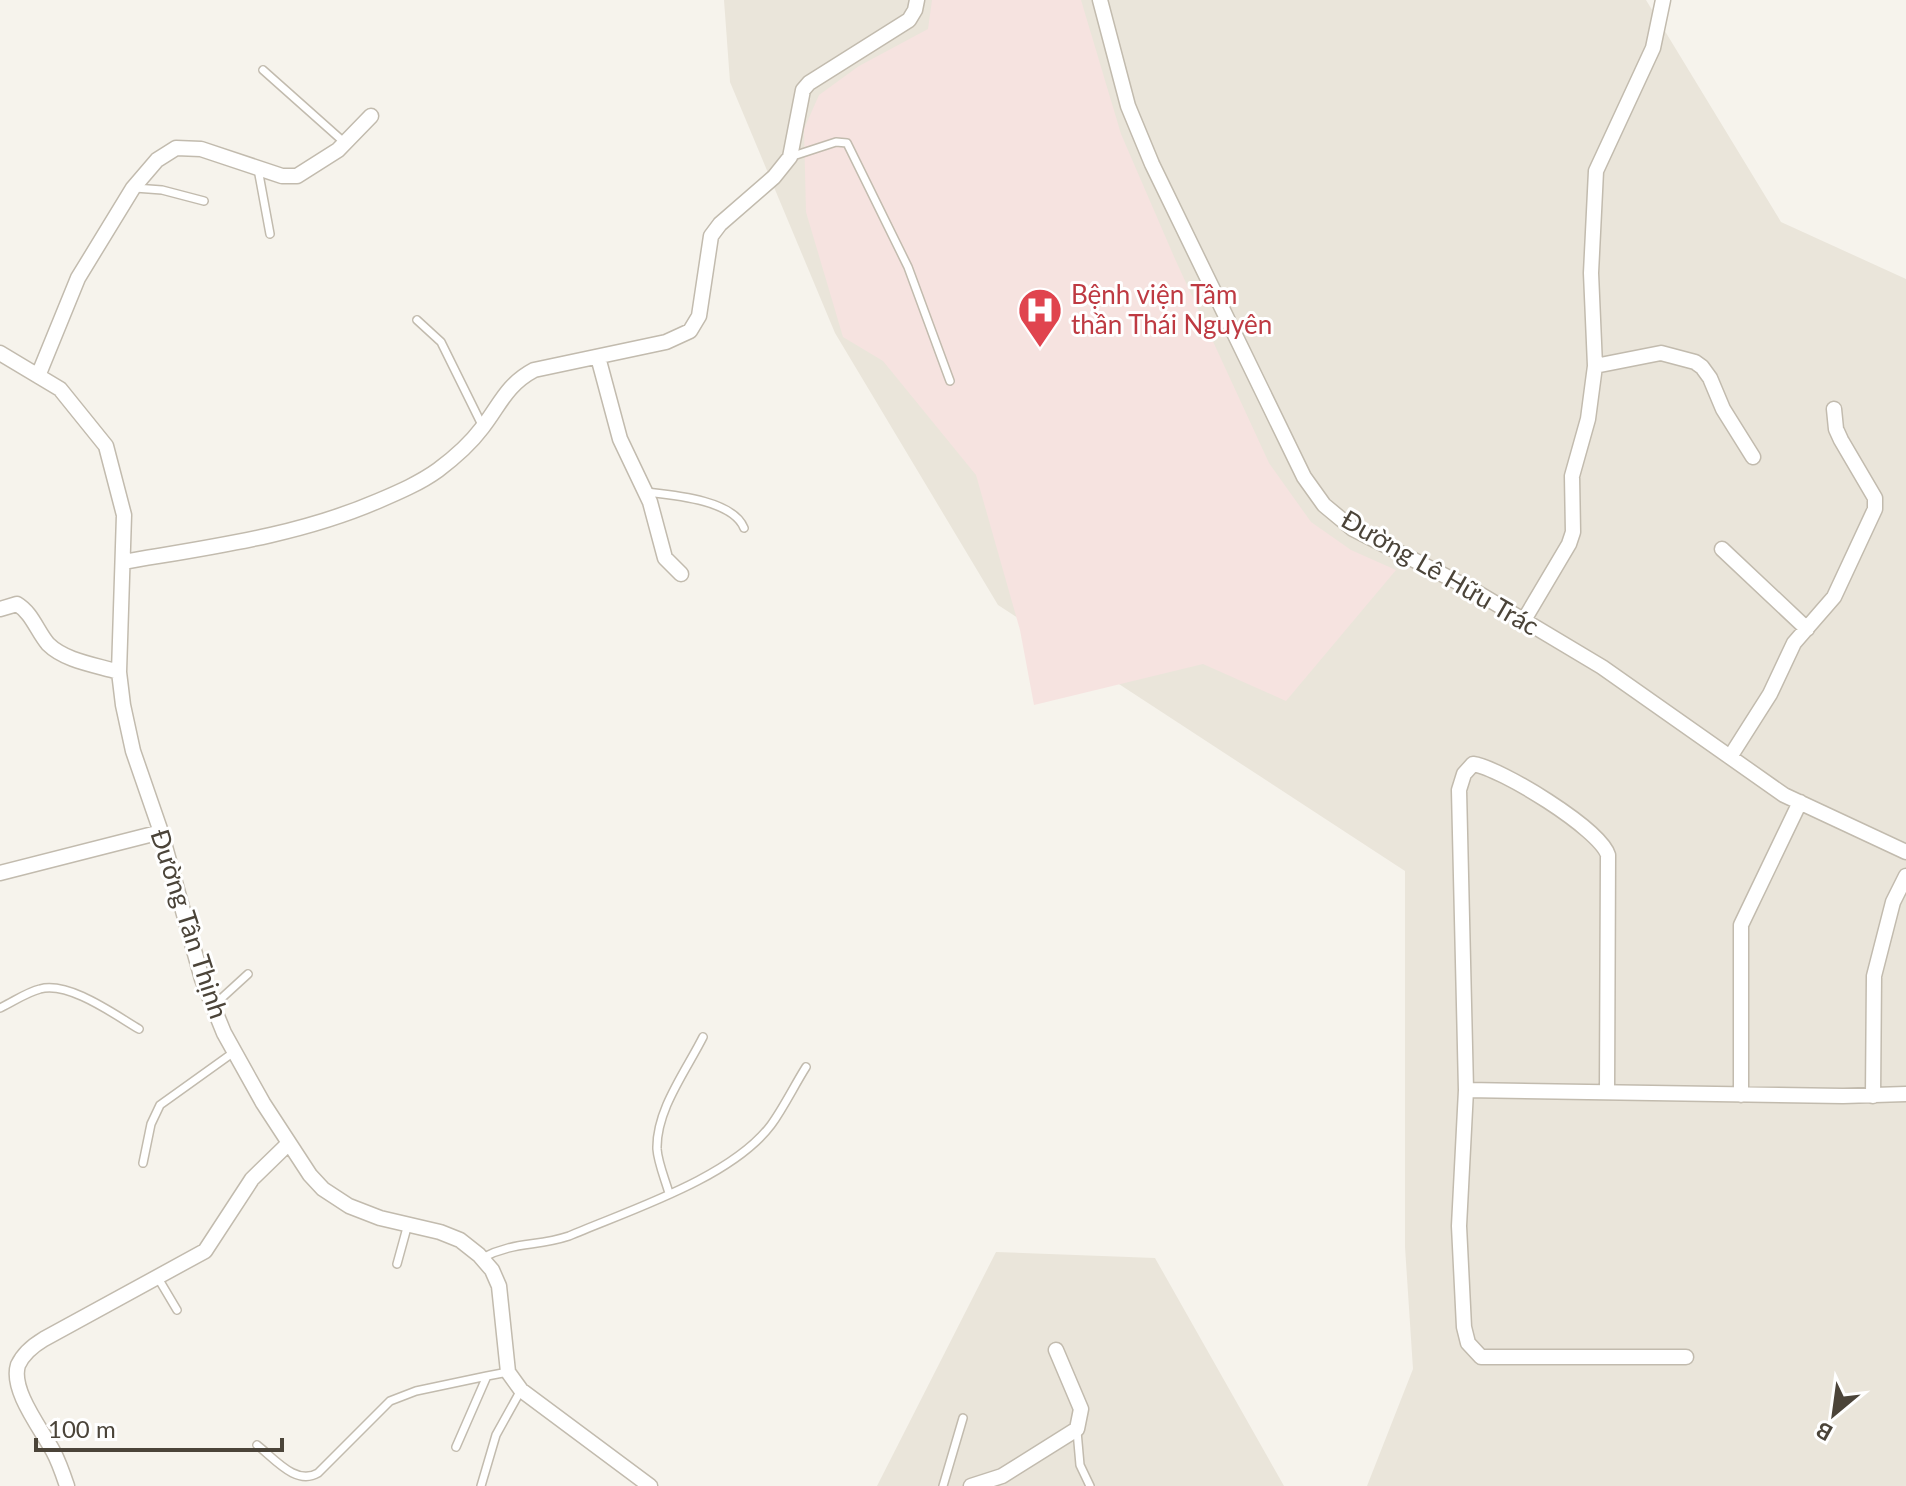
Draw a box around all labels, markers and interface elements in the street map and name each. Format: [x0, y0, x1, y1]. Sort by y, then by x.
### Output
place label: Bệnh viện Tâm thần Thái Nguyên [1071, 278, 1272, 340]
hospital icon: Bệnh viện Tâm thần Thái Nguyên [1016, 286, 1064, 349]
street label: Đường Lê Hữu Trác [1336, 503, 1545, 642]
street label: Đường Tân Thịnh [144, 825, 236, 1022]
north arrow [1794, 1374, 1874, 1454]
scale bar [36, 1402, 282, 1452]
text: 100 m [48, 1414, 116, 1443]
text: B [1811, 1417, 1837, 1447]

